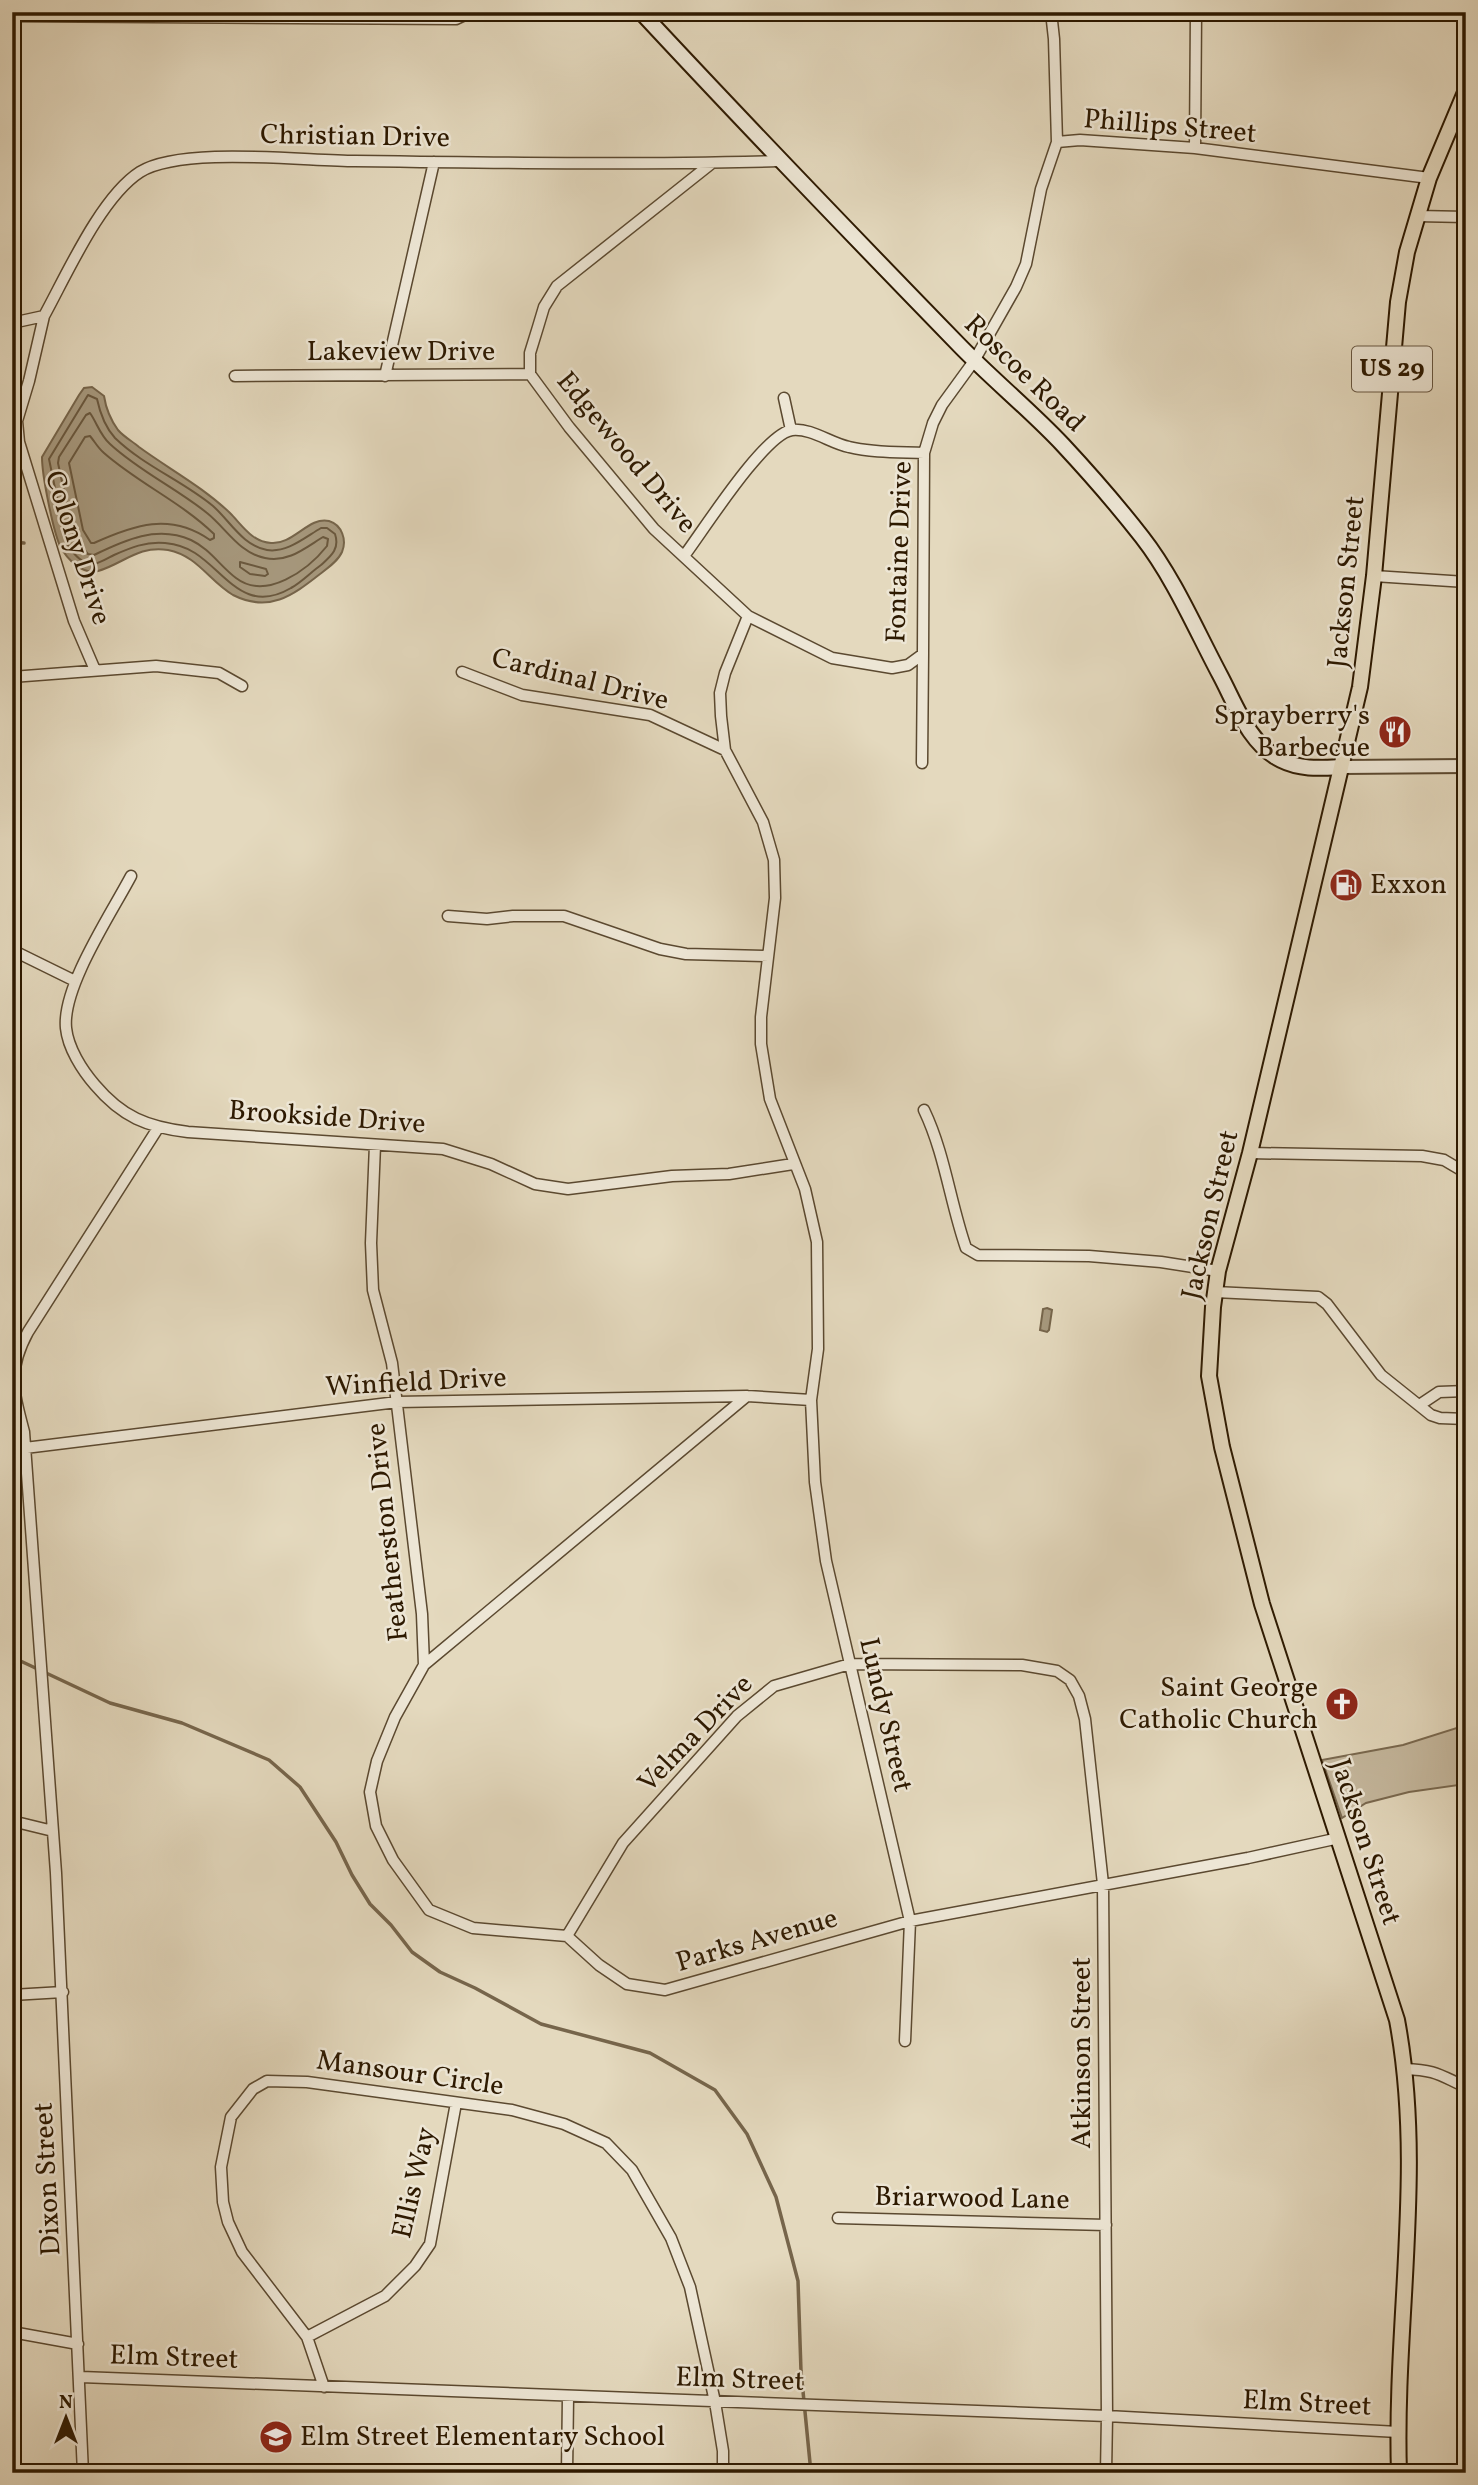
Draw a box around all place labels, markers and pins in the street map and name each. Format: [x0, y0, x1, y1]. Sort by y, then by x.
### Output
place label: Sprayberry's Barbecue [1214, 697, 1370, 768]
restaurant icon: Sprayberry's Barbecue [1376, 713, 1414, 751]
fuel station icon: Exxon [1327, 866, 1365, 904]
place label: Exxon [1370, 866, 1447, 905]
place label: Saint George Catholic Church [1119, 1669, 1318, 1740]
church icon: Saint George Catholic Church [1323, 1685, 1361, 1723]
school or university icon: Elm Street Elementary School [257, 2418, 295, 2456]
place label: Elm Street Elementary School [300, 2418, 665, 2457]

